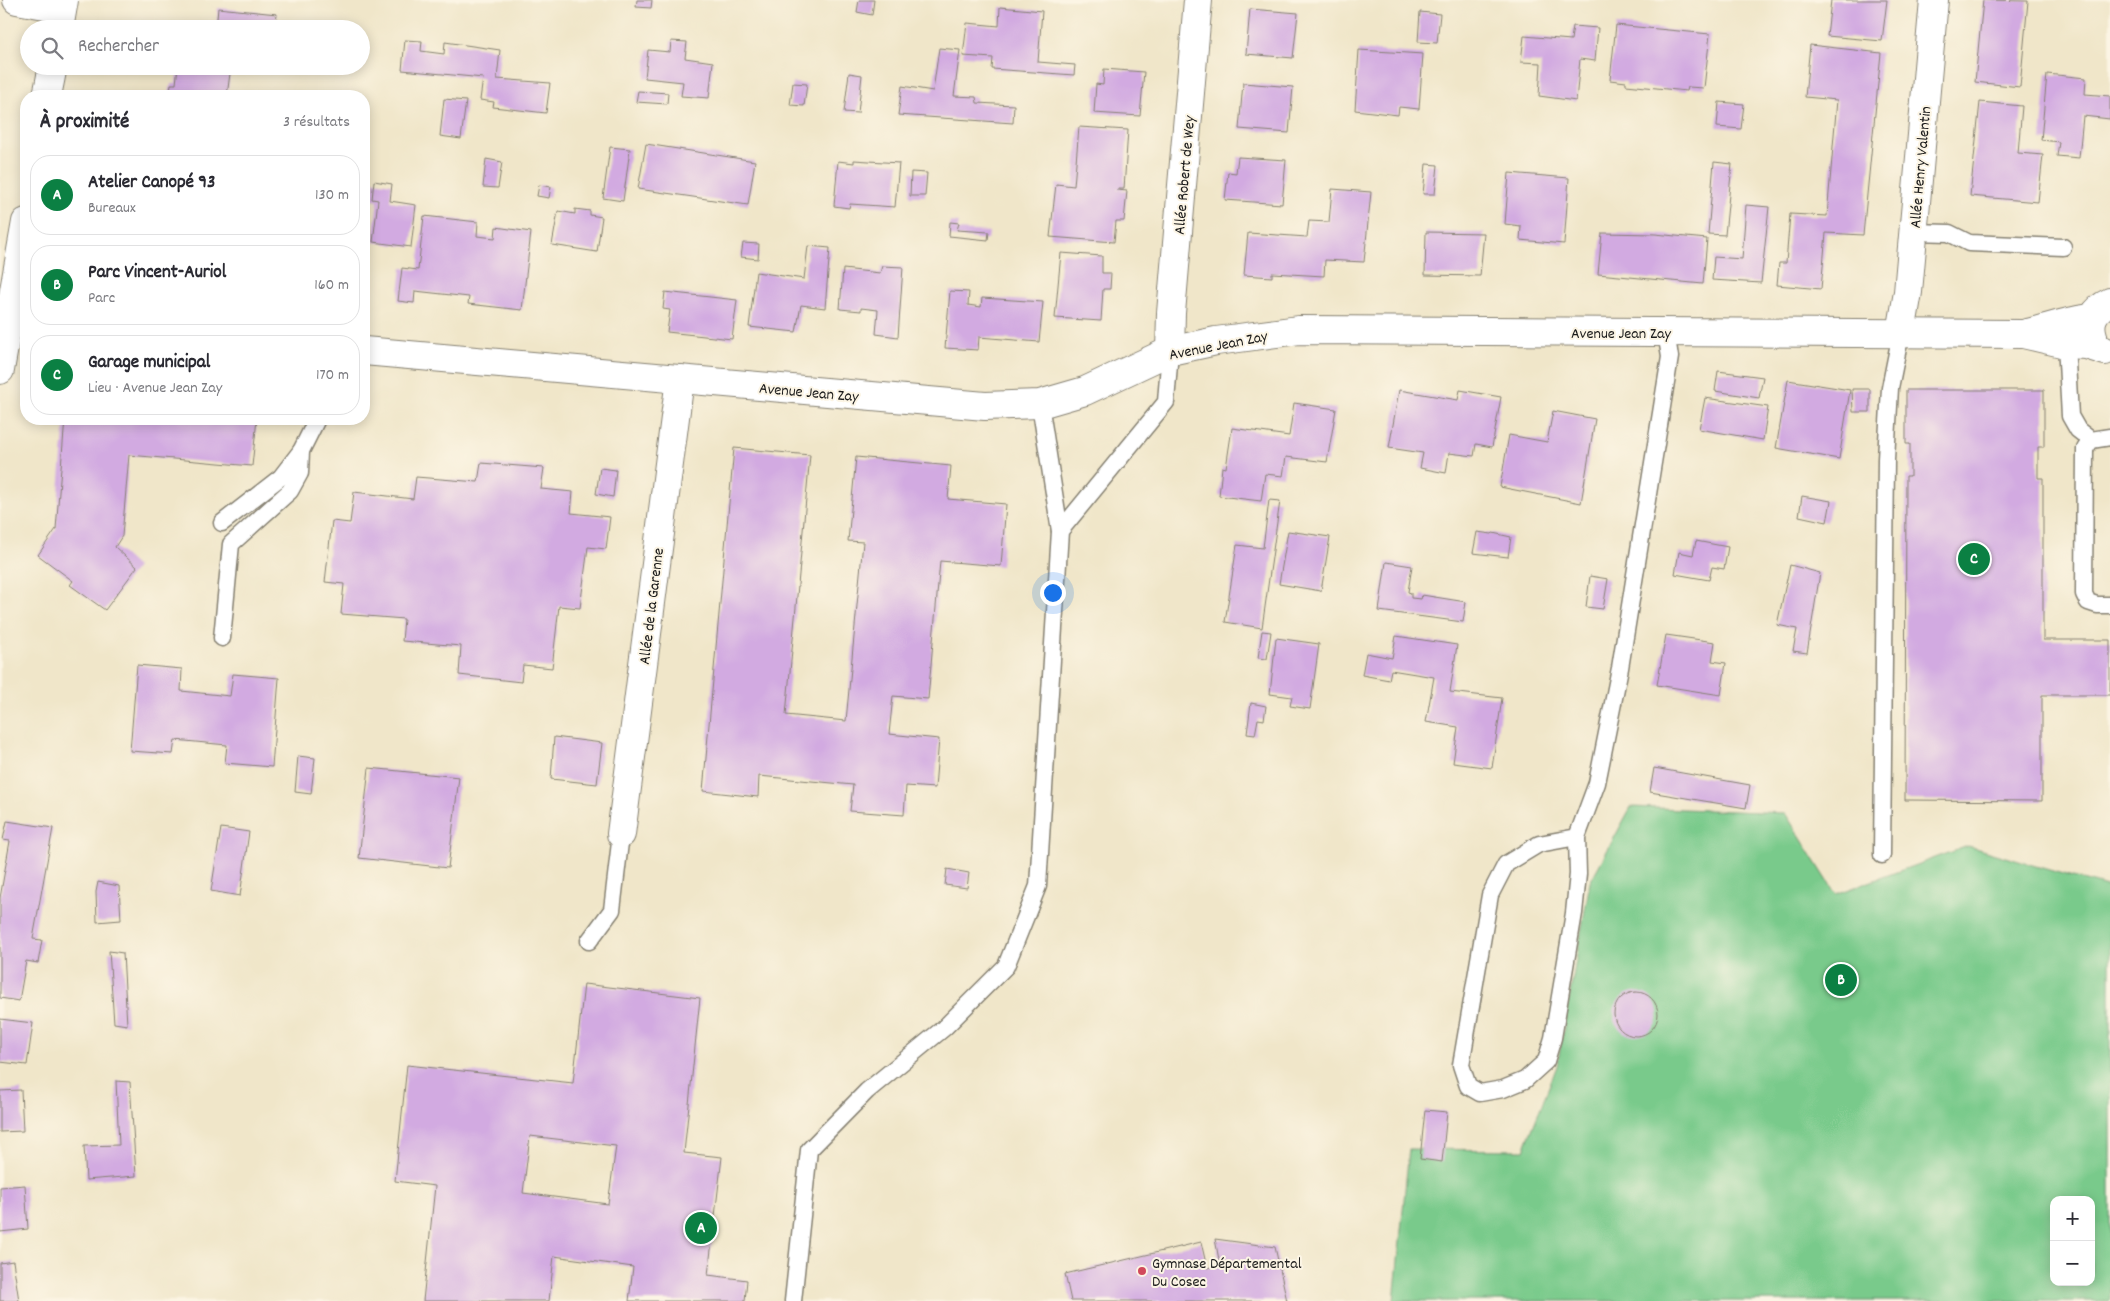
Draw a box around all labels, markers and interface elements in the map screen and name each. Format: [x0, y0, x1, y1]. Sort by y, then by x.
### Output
search box [20, 20, 370, 75]
icon: search [38, 34, 66, 62]
text: Rechercher [78, 34, 159, 61]
street label: Allée Henry Valentin [1905, 105, 1938, 229]
text: À proximité [40, 108, 129, 138]
text: 3 résultats [283, 111, 350, 134]
street label: Allée Robert de Wey [1169, 114, 1202, 236]
text: Atelier Canopé 93 [88, 170, 215, 197]
text: A [53, 184, 61, 207]
text: 130 m [315, 184, 349, 207]
text: Bureaux [88, 197, 136, 220]
text: Parc Vincent-Auriol [88, 260, 226, 287]
text: B [53, 274, 61, 297]
text: 160 m [314, 274, 349, 297]
text: Parc [88, 287, 115, 310]
street label: Avenue Jean Zay [1571, 323, 1671, 346]
street label: Avenue Jean Zay [1167, 326, 1270, 367]
text: Garage municipal [88, 350, 210, 377]
text: C [53, 364, 61, 387]
text: 170 m [316, 364, 349, 387]
text: Lieu · Avenue Jean Zay [88, 377, 222, 400]
street label: Avenue Jean Zay [758, 378, 860, 409]
pin: C [1958, 540, 1990, 578]
street label: Allée de la Garenne [634, 547, 671, 666]
your location [1040, 580, 1066, 606]
pin: B [1825, 961, 1857, 999]
map controls [2050, 1196, 2095, 1286]
button: + [2050, 1196, 2095, 1241]
pin: A [685, 1209, 717, 1247]
button: − [2050, 1241, 2095, 1286]
place label: Gymnase Départemental Du Cosec [1152, 1253, 1302, 1294]
marker: Gymnase Départemental Du Cosec [1136, 1265, 1148, 1277]

